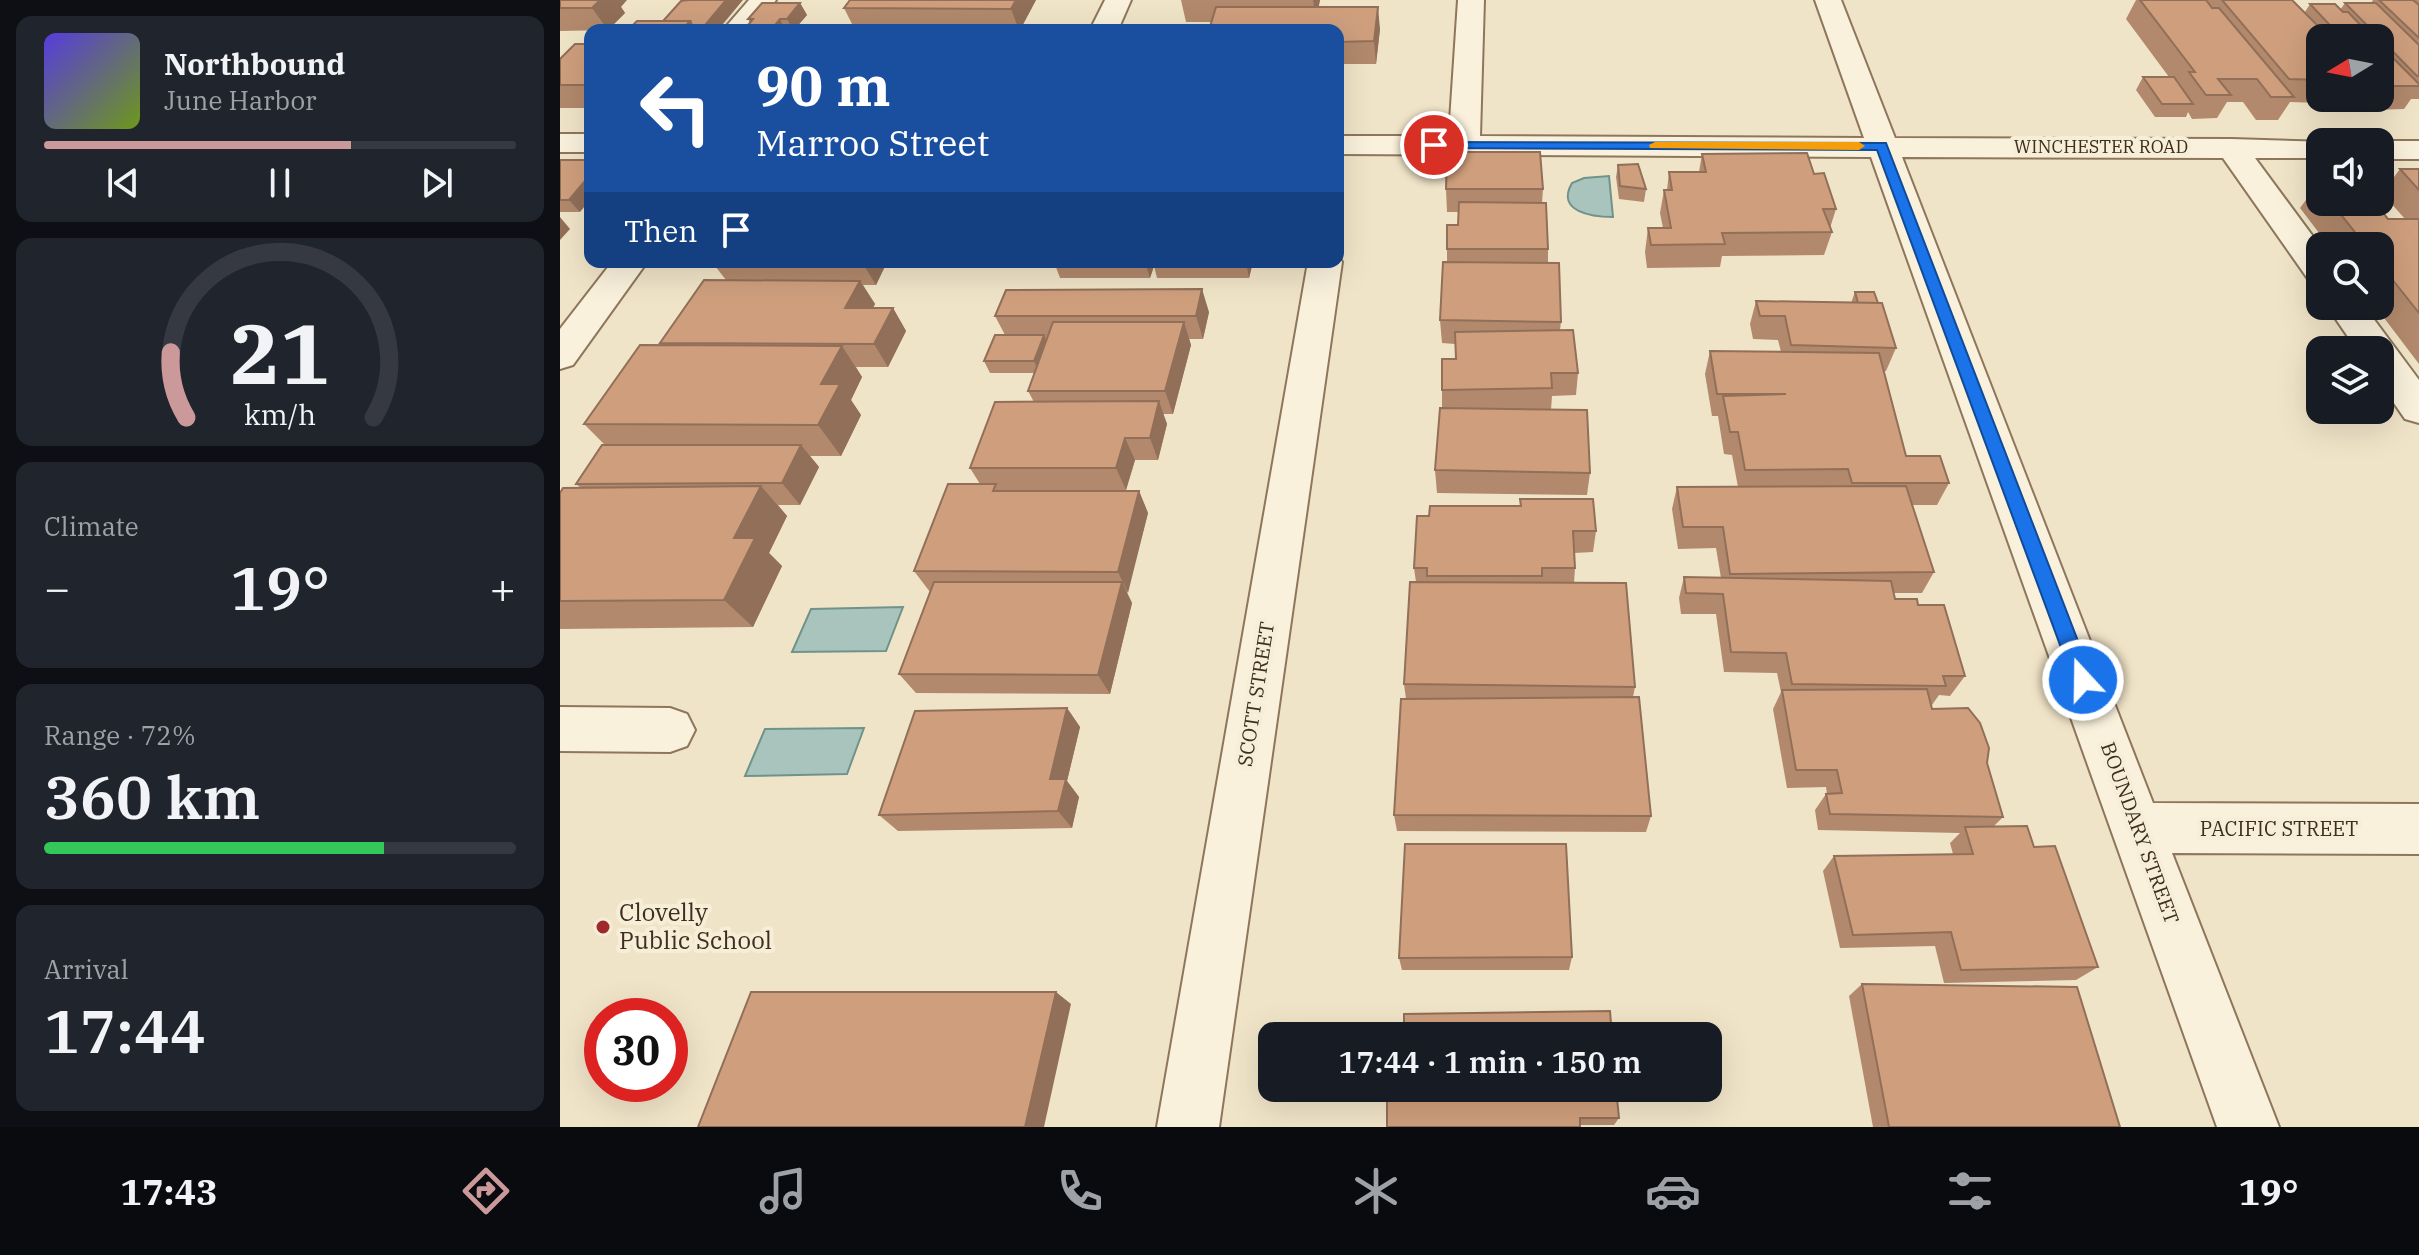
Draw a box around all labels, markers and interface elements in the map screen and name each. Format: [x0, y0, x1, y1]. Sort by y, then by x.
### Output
north arrow [2306, 24, 2394, 112]
map controls [2306, 24, 2394, 424]
text: Northbound [164, 44, 345, 83]
text: 90 m [756, 49, 891, 121]
icon: left [624, 56, 728, 160]
text: June Harbor [164, 83, 317, 117]
pin [1400, 111, 1468, 179]
text: Marroo Street [756, 119, 989, 166]
icon: arrive [1412, 123, 1456, 167]
button: sound [2306, 128, 2394, 216]
street label: WINCHESTER ROAD [2014, 135, 2188, 158]
icon: previous [101, 161, 145, 205]
icon: pause [258, 161, 302, 205]
icon: next [415, 161, 459, 205]
icon: arrive [714, 208, 758, 252]
text: Then [624, 211, 698, 250]
button: search [2306, 232, 2394, 320]
text: 21 [230, 298, 330, 406]
button: layers [2306, 336, 2394, 424]
text: km/h [244, 396, 316, 433]
text: Climate [44, 509, 139, 543]
text: 19° [230, 548, 330, 627]
text: − [44, 559, 70, 616]
text: + [490, 559, 516, 616]
street label: SCOTT STREET [1231, 619, 1280, 768]
position arrow [2041, 638, 2125, 722]
text: Range · 72% [44, 718, 196, 752]
street label: BOUNDARY STREET [2095, 738, 2186, 928]
text: 360 km [44, 757, 260, 836]
street label: PACIFIC STREET [2200, 815, 2358, 842]
place label: Clovelly Public School [619, 896, 772, 956]
marker: Clovelly Public School [594, 918, 612, 936]
text: Arrival [44, 952, 129, 986]
text: 17:44 [44, 991, 206, 1070]
speed limit sign: 30 [584, 998, 688, 1102]
text: 17:44 · 1 min · 150 m [1339, 1042, 1641, 1081]
icon: directions [458, 1163, 514, 1219]
icon: music [755, 1163, 811, 1219]
icon: phone [1052, 1163, 1108, 1219]
icon: climate [1348, 1163, 1404, 1219]
icon: car [1645, 1163, 1701, 1219]
icon: filters [1942, 1163, 1998, 1219]
text: 17:43 [120, 1168, 218, 1215]
text: 19° [2238, 1168, 2299, 1215]

